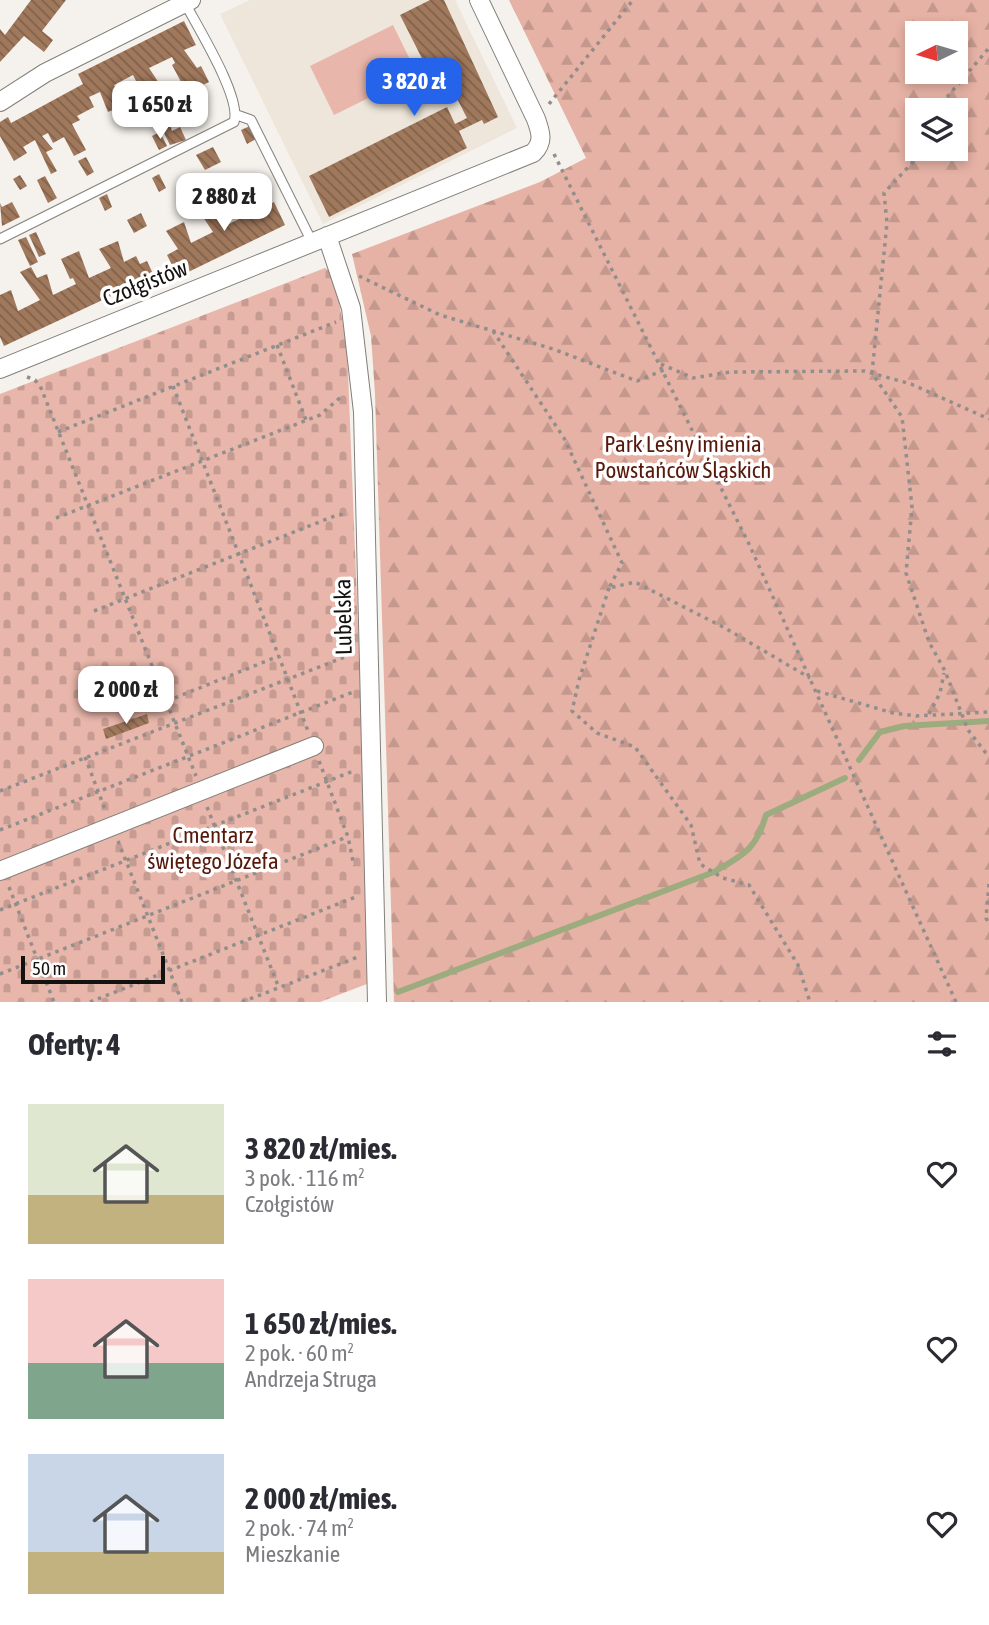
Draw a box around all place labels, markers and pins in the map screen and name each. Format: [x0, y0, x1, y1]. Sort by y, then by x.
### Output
pin: 3 820 zł [342, 58, 486, 118]
pin: 1 650 zł [88, 82, 232, 141]
pin: 2 880 zł [152, 174, 296, 233]
pin: 2 000 zł [54, 666, 198, 726]

